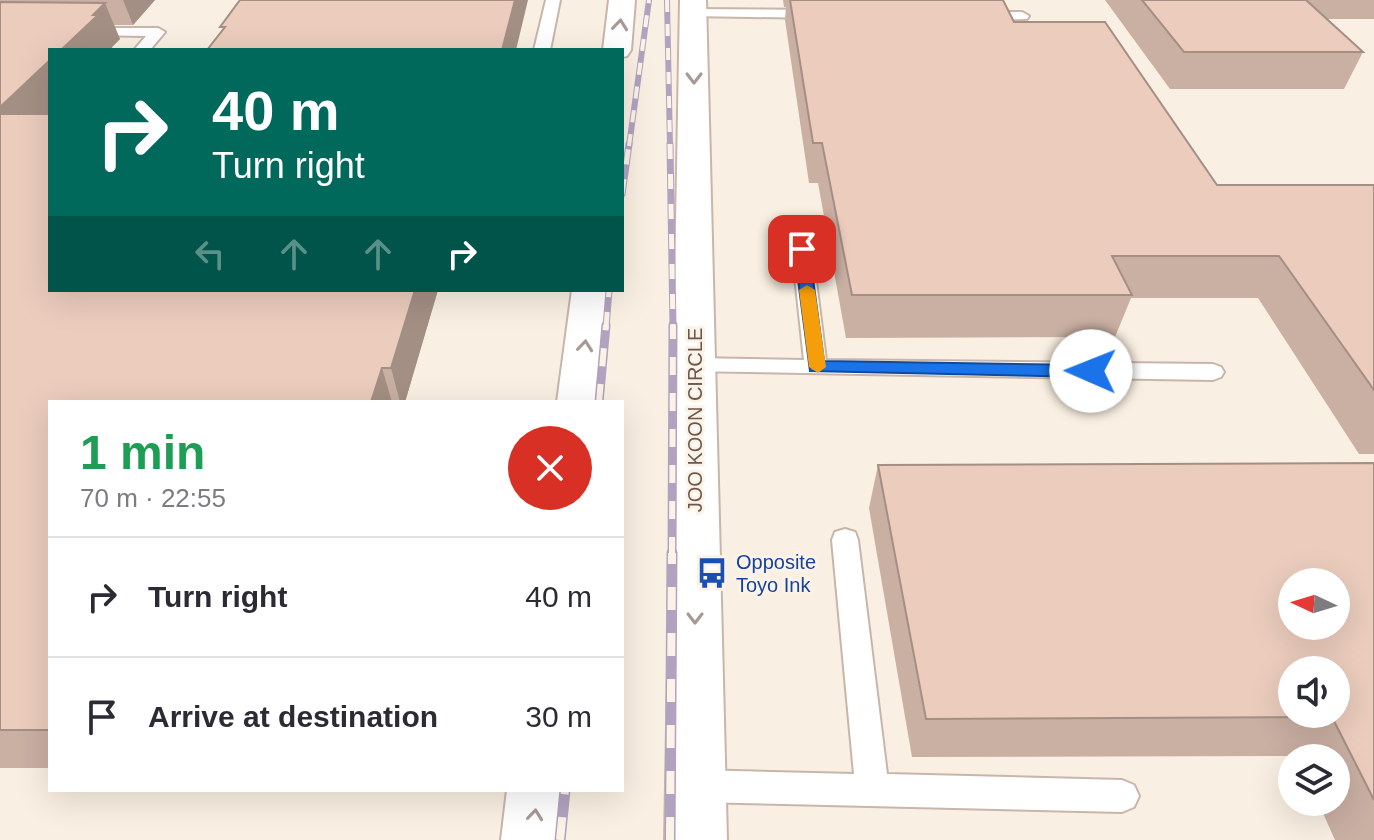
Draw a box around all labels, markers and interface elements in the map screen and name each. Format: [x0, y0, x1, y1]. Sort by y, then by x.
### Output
one-way arrow [611, 18, 628, 31]
one-way arrow [685, 72, 703, 85]
text: 40 m [212, 79, 340, 142]
icon: right [80, 80, 184, 184]
text: Turn right [212, 145, 365, 186]
pin [768, 215, 836, 283]
icon: arrive [780, 227, 824, 271]
icon: left [188, 232, 232, 276]
icon: ahead [272, 232, 316, 276]
icon: ahead [356, 232, 400, 276]
icon: right [440, 232, 484, 276]
street label: JOO KOON CIRCLE [684, 328, 706, 512]
position arrow [1049, 329, 1133, 413]
one-way arrow [577, 339, 594, 352]
text: 1 min [80, 426, 205, 479]
button: close [508, 426, 592, 510]
text: 70 m · 22:55 [80, 483, 226, 513]
place label: Opposite Toyo Ink [736, 551, 816, 596]
bus stop icon: Opposite Toyo Ink [695, 556, 729, 590]
north arrow [1278, 568, 1350, 640]
map controls [1278, 568, 1350, 816]
icon: right [80, 575, 124, 619]
text: Turn right [148, 580, 287, 613]
text: 40 m [525, 580, 592, 613]
one-way arrow [686, 612, 704, 625]
button: sound [1278, 656, 1350, 728]
icon: arrive [80, 695, 124, 739]
text: Arrive at destination [148, 700, 438, 733]
text: 30 m [525, 700, 592, 733]
button: layers [1278, 744, 1350, 816]
one-way arrow [526, 808, 543, 821]

